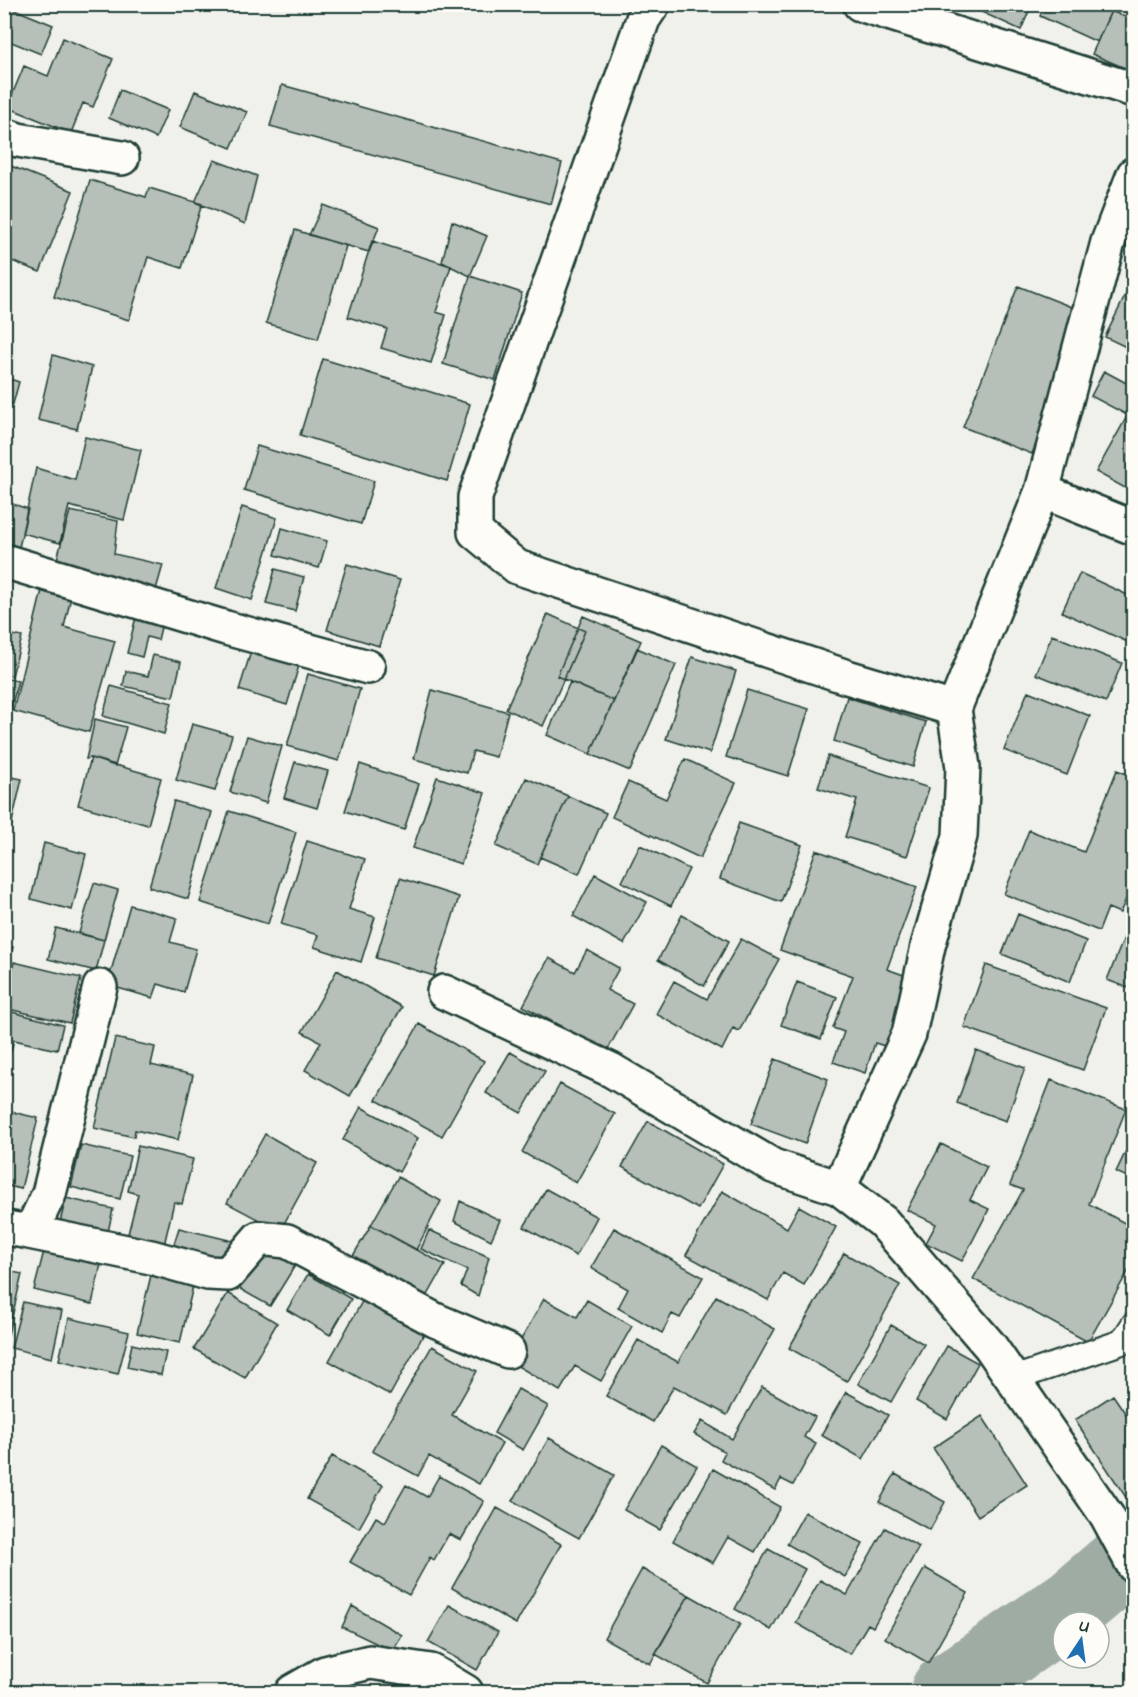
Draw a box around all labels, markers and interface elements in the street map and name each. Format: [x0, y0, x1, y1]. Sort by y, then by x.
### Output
north arrow [1051, 1610, 1111, 1670]
text: U [1077, 1615, 1091, 1638]

